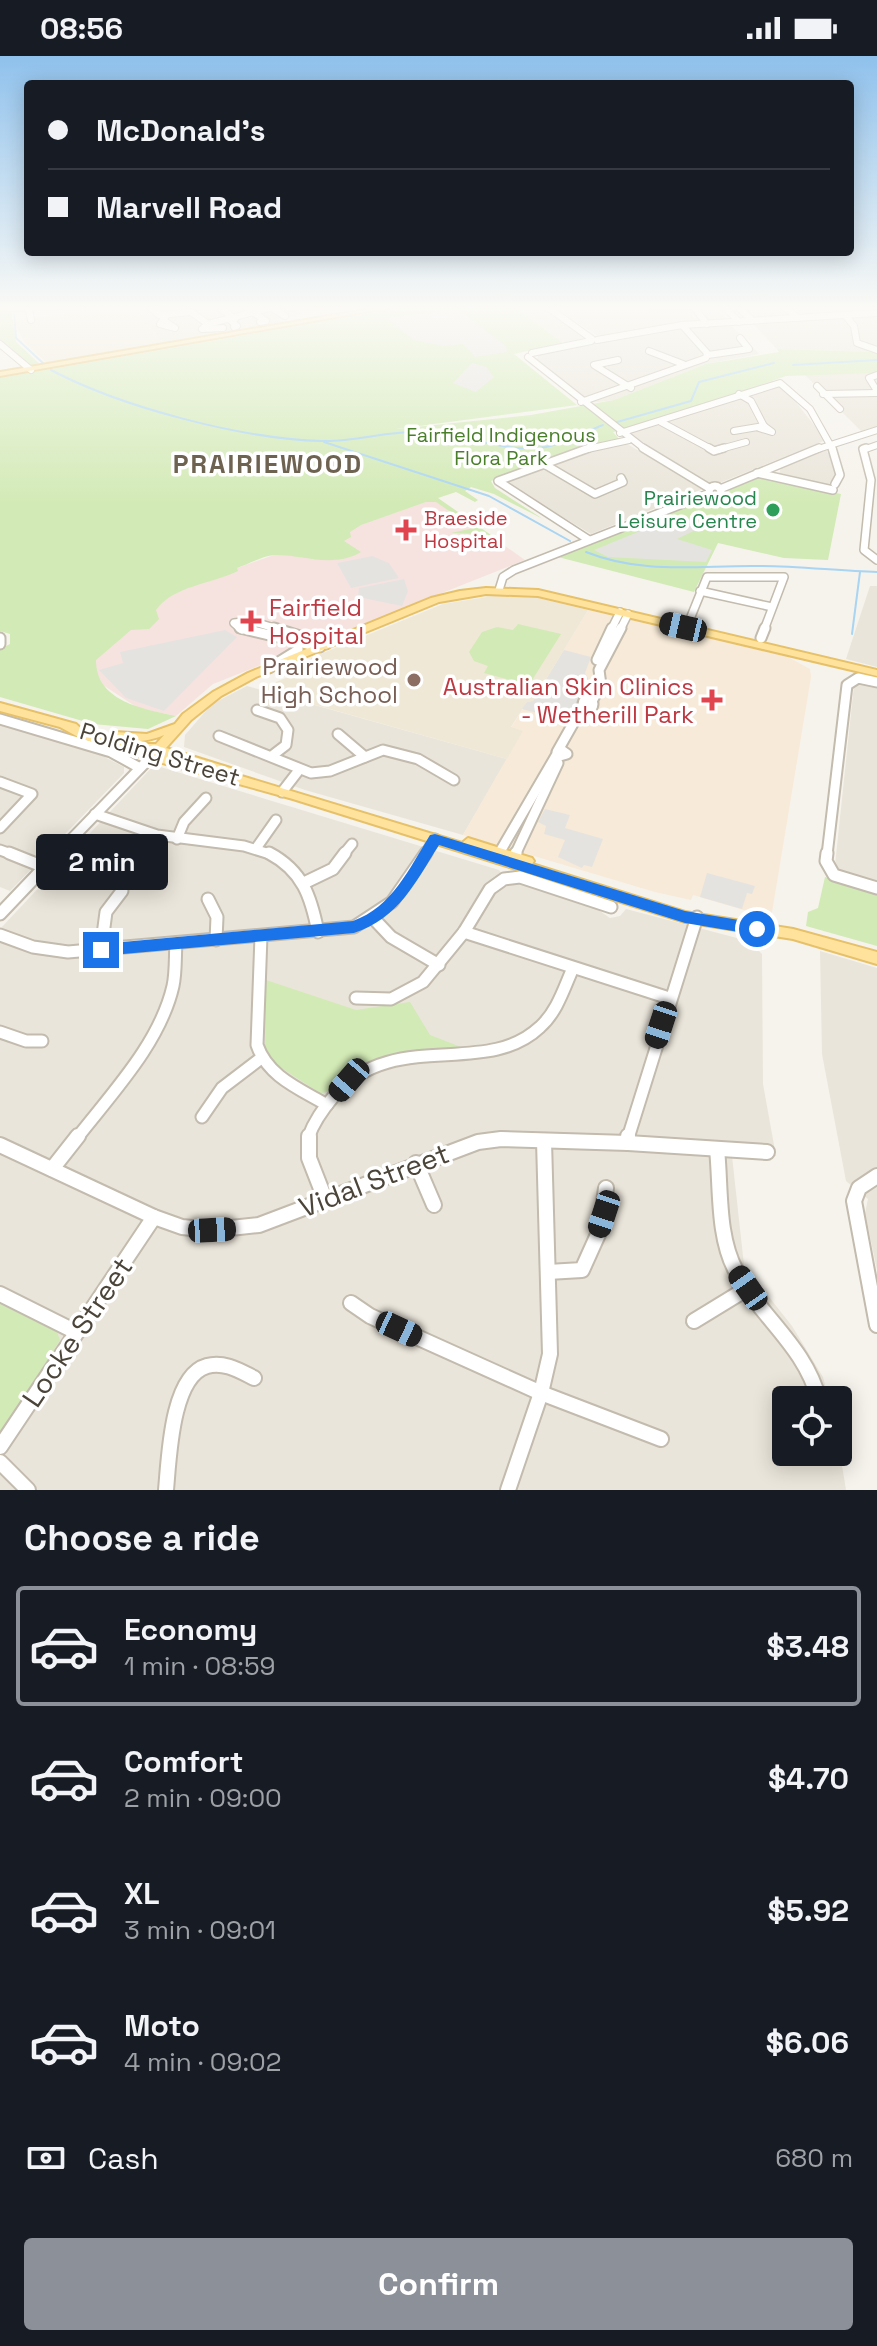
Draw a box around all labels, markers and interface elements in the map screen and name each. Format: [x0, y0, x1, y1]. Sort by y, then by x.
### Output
text: 08:56 [40, 9, 123, 48]
text: McDonald's [96, 111, 266, 150]
text: Marvell Road [96, 188, 282, 227]
park label: Fairfield Indigenous Flora Park [406, 422, 596, 471]
district label: PRAIRIEWOOD [173, 447, 363, 481]
place label: Prairiewood Leisure Centre [618, 485, 757, 534]
marker: Prairiewood Leisure Centre [764, 501, 782, 519]
place label: Braeside Hospital [424, 505, 508, 554]
marker: Braeside Hospital [395, 519, 417, 541]
place label: Fairfield Hospital [269, 592, 364, 651]
marker: Fairfield Hospital [240, 610, 262, 632]
car [657, 610, 709, 644]
place label: Prairiewood High School [261, 651, 398, 710]
marker: Prairiewood High School [405, 671, 423, 689]
place label: Australian Skin Clinics - Wetherill Park [443, 671, 694, 730]
marker: Australian Skin Clinics - Wetherill Park [701, 689, 723, 711]
street label: Polding Street [76, 715, 244, 793]
callout: 2 min [35, 834, 167, 890]
text: 2 min [68, 845, 136, 879]
route start [739, 911, 775, 947]
route end [83, 932, 119, 968]
car [642, 998, 680, 1052]
car [324, 1054, 374, 1106]
street label: Vidal Street [294, 1135, 454, 1225]
car [585, 1187, 623, 1241]
car [187, 1217, 237, 1243]
street label: Locke Street [14, 1250, 140, 1414]
car [724, 1261, 772, 1315]
car [372, 1308, 426, 1350]
map controls [772, 1386, 852, 1466]
button: locate [772, 1386, 852, 1466]
text: Choose a ride [24, 1515, 260, 1561]
icon: car [28, 1610, 100, 1682]
text: Economy [124, 1610, 257, 1649]
text: $3.48 [767, 1627, 849, 1666]
text: 1 min · 08:59 [124, 1649, 275, 1683]
icon: car [28, 1742, 100, 1814]
text: Comfort [124, 1742, 243, 1781]
text: $4.70 [768, 1759, 849, 1798]
text: 2 min · 09:00 [124, 1781, 282, 1815]
icon: car [28, 1874, 100, 1946]
text: XL [124, 1874, 160, 1913]
text: $5.92 [768, 1891, 849, 1930]
text: 3 min · 09:01 [124, 1913, 276, 1947]
icon: car [28, 2006, 100, 2078]
text: Moto [124, 2006, 200, 2045]
text: $6.06 [766, 2023, 849, 2062]
text: 4 min · 09:02 [124, 2045, 281, 2079]
icon: cash [24, 2136, 68, 2180]
text: Cash [88, 2139, 159, 2178]
text: 680 m [775, 2141, 853, 2175]
button: Confirm [24, 2238, 853, 2330]

